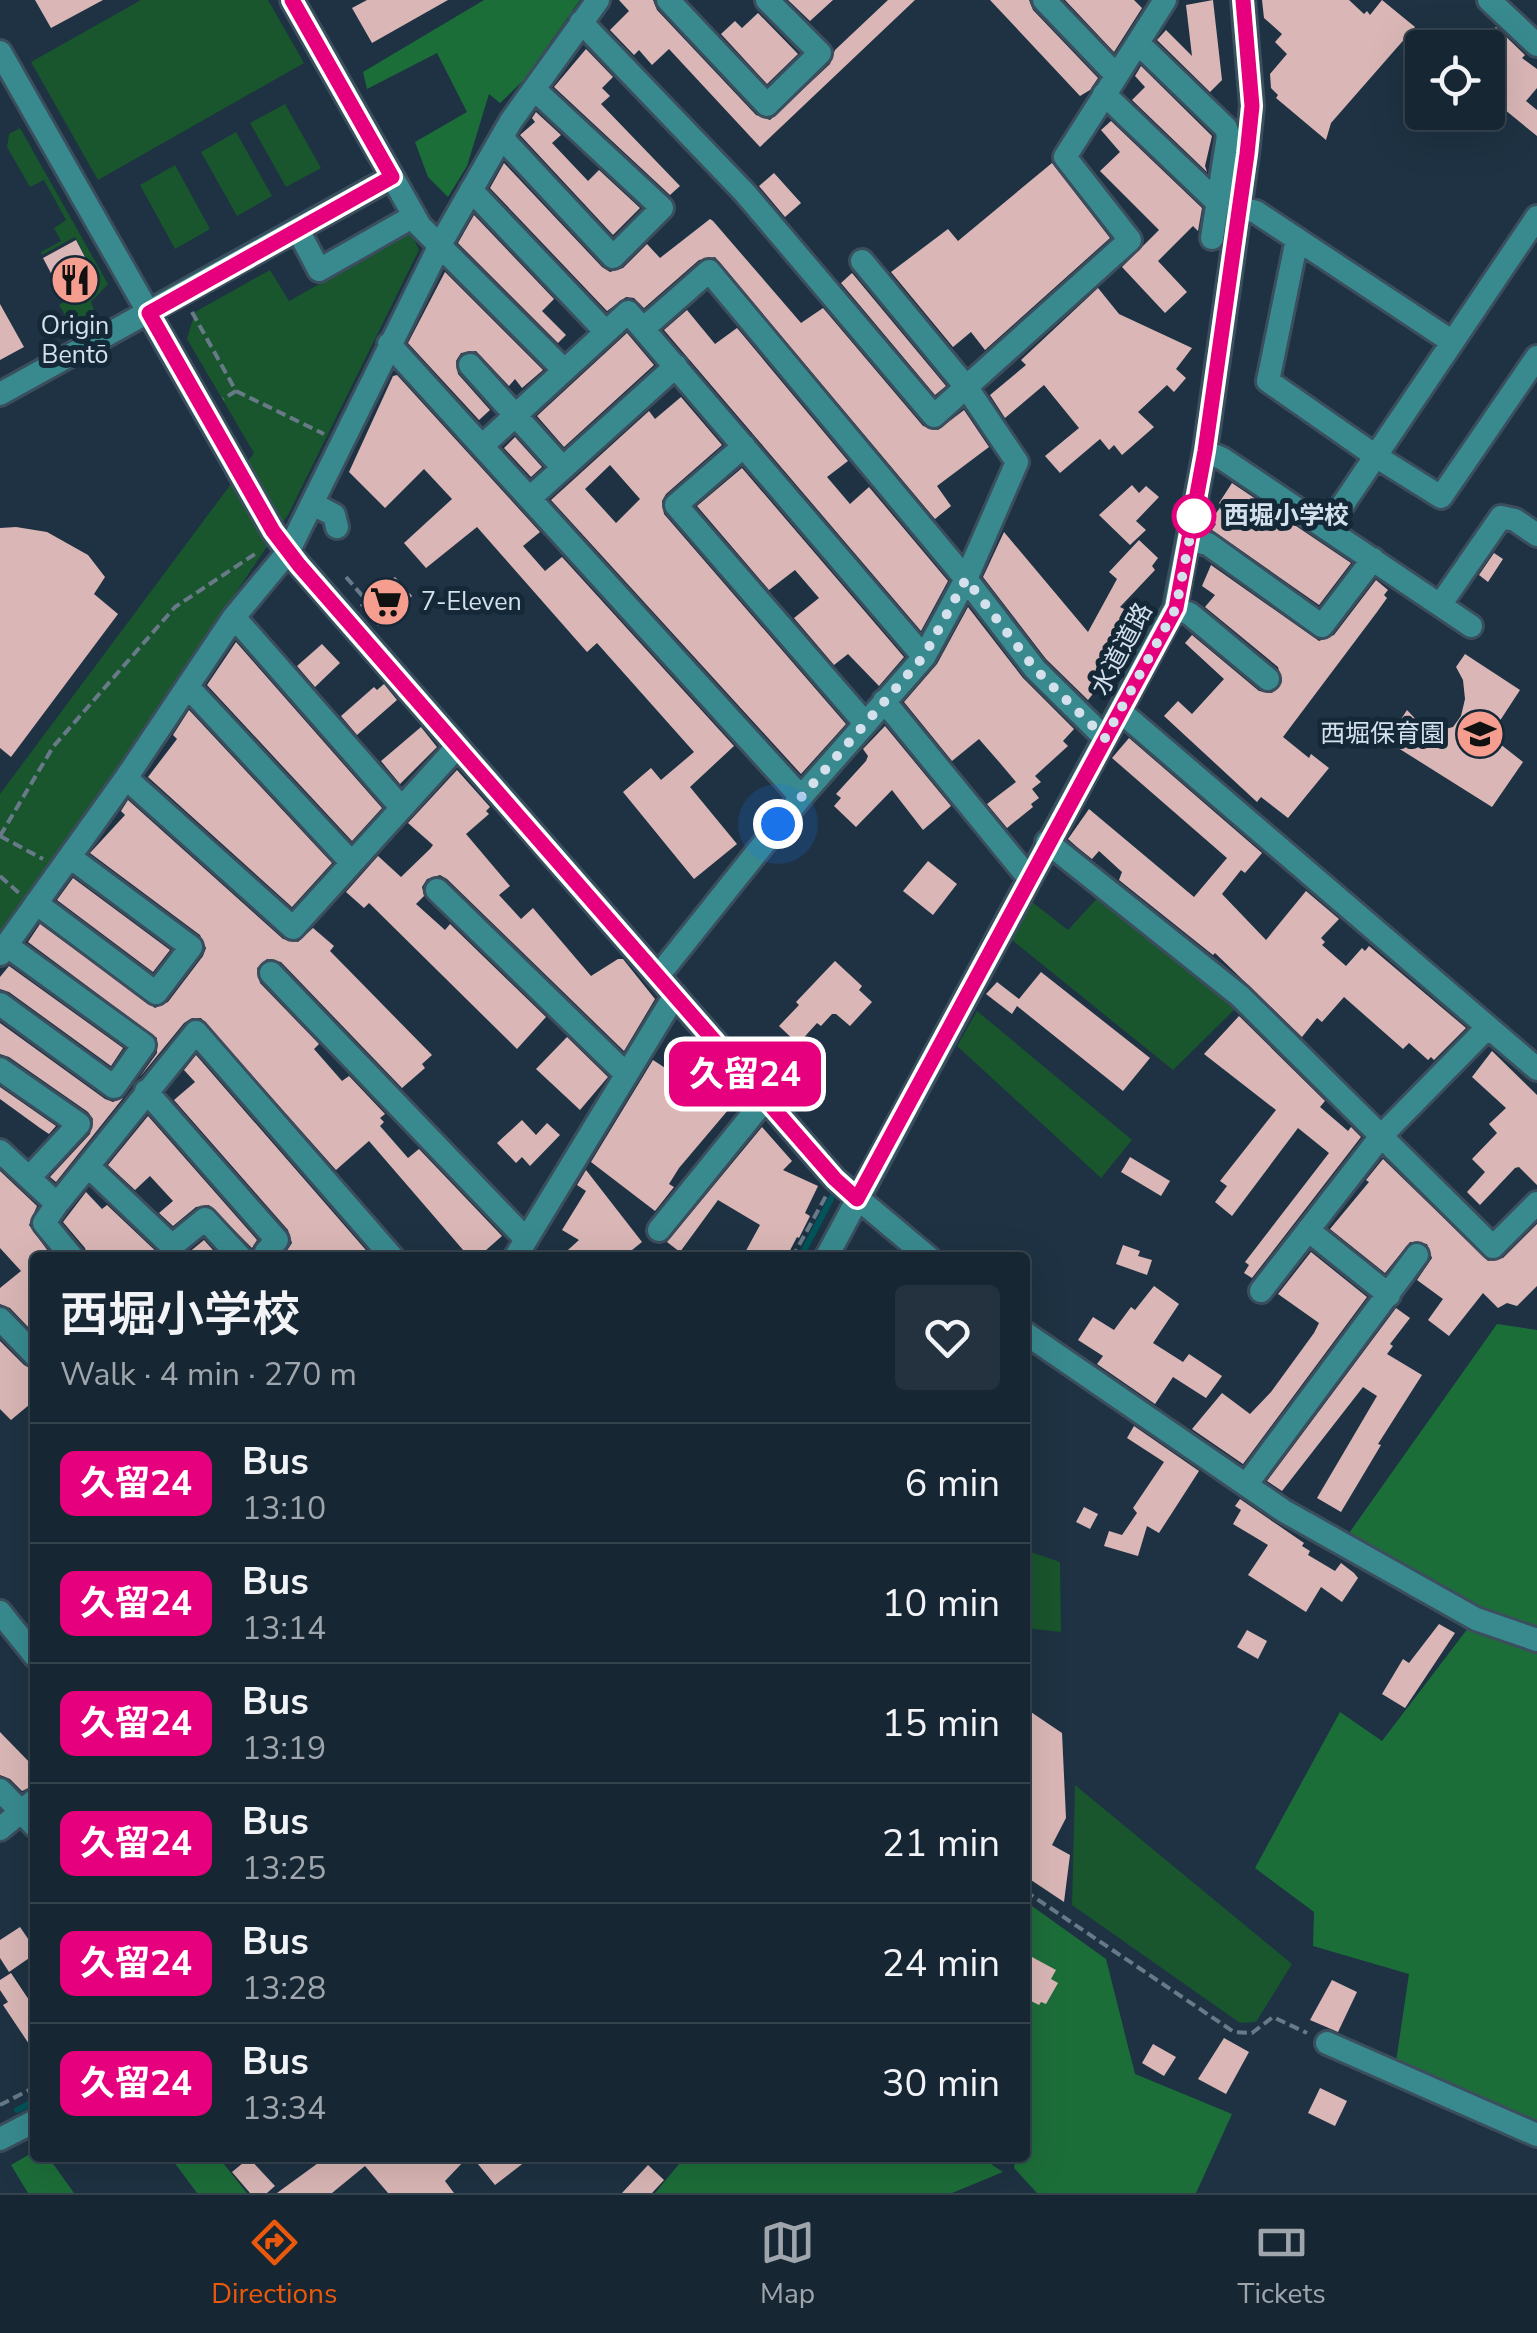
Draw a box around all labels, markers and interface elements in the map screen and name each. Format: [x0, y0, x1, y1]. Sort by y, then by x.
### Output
map controls [1405, 30, 1505, 130]
button: locate [1405, 30, 1505, 130]
restaurant icon: Origin Bentō [49, 254, 101, 306]
place label: Origin Bentō [41, 309, 109, 372]
marker: 西堀小学校 [1173, 495, 1215, 537]
place label: 西堀小学校 [1224, 499, 1349, 533]
supermarket icon: 7-Eleven [360, 576, 412, 628]
place label: 7-Eleven [421, 585, 522, 619]
street label: 水道道路 [1084, 597, 1160, 701]
school or university icon: 西堀保育園 [1454, 708, 1506, 760]
place label: 西堀保育園 [1320, 717, 1445, 751]
your location [753, 799, 803, 849]
line badge: 久留24 [675, 1042, 815, 1106]
text: 久留24 [689, 1051, 801, 1098]
text: 西堀小学校 [60, 1282, 300, 1348]
button: heart [895, 1285, 1000, 1390]
text: Walk · 4 min · 270 m [60, 1353, 357, 1396]
text: Bus [242, 1436, 309, 1487]
text: 6 min [905, 1458, 1000, 1509]
text: 久留24 [80, 1460, 192, 1507]
text: 13:10 [242, 1487, 326, 1530]
text: Bus [242, 1556, 309, 1607]
text: 10 min [882, 1578, 1000, 1629]
text: 久留24 [80, 1580, 192, 1627]
text: 13:14 [242, 1607, 326, 1650]
text: Bus [242, 1676, 309, 1727]
text: 15 min [882, 1698, 1000, 1749]
text: 久留24 [80, 1700, 192, 1747]
text: 13:19 [242, 1727, 326, 1770]
text: Bus [242, 1796, 309, 1847]
text: 21 min [882, 1818, 1000, 1869]
text: 久留24 [80, 1820, 192, 1867]
text: 13:25 [242, 1847, 326, 1890]
text: Bus [242, 1916, 309, 1967]
text: 24 min [882, 1938, 1000, 1989]
text: 久留24 [80, 1940, 192, 1987]
text: 13:28 [242, 1967, 326, 2010]
text: Bus [242, 2036, 309, 2087]
text: 30 min [882, 2058, 1000, 2109]
text: 久留24 [80, 2060, 192, 2107]
text: 13:34 [242, 2087, 326, 2130]
tab: Directions [211, 2215, 337, 2313]
tab: Map [760, 2215, 815, 2313]
tab: Tickets [1238, 2215, 1326, 2313]

